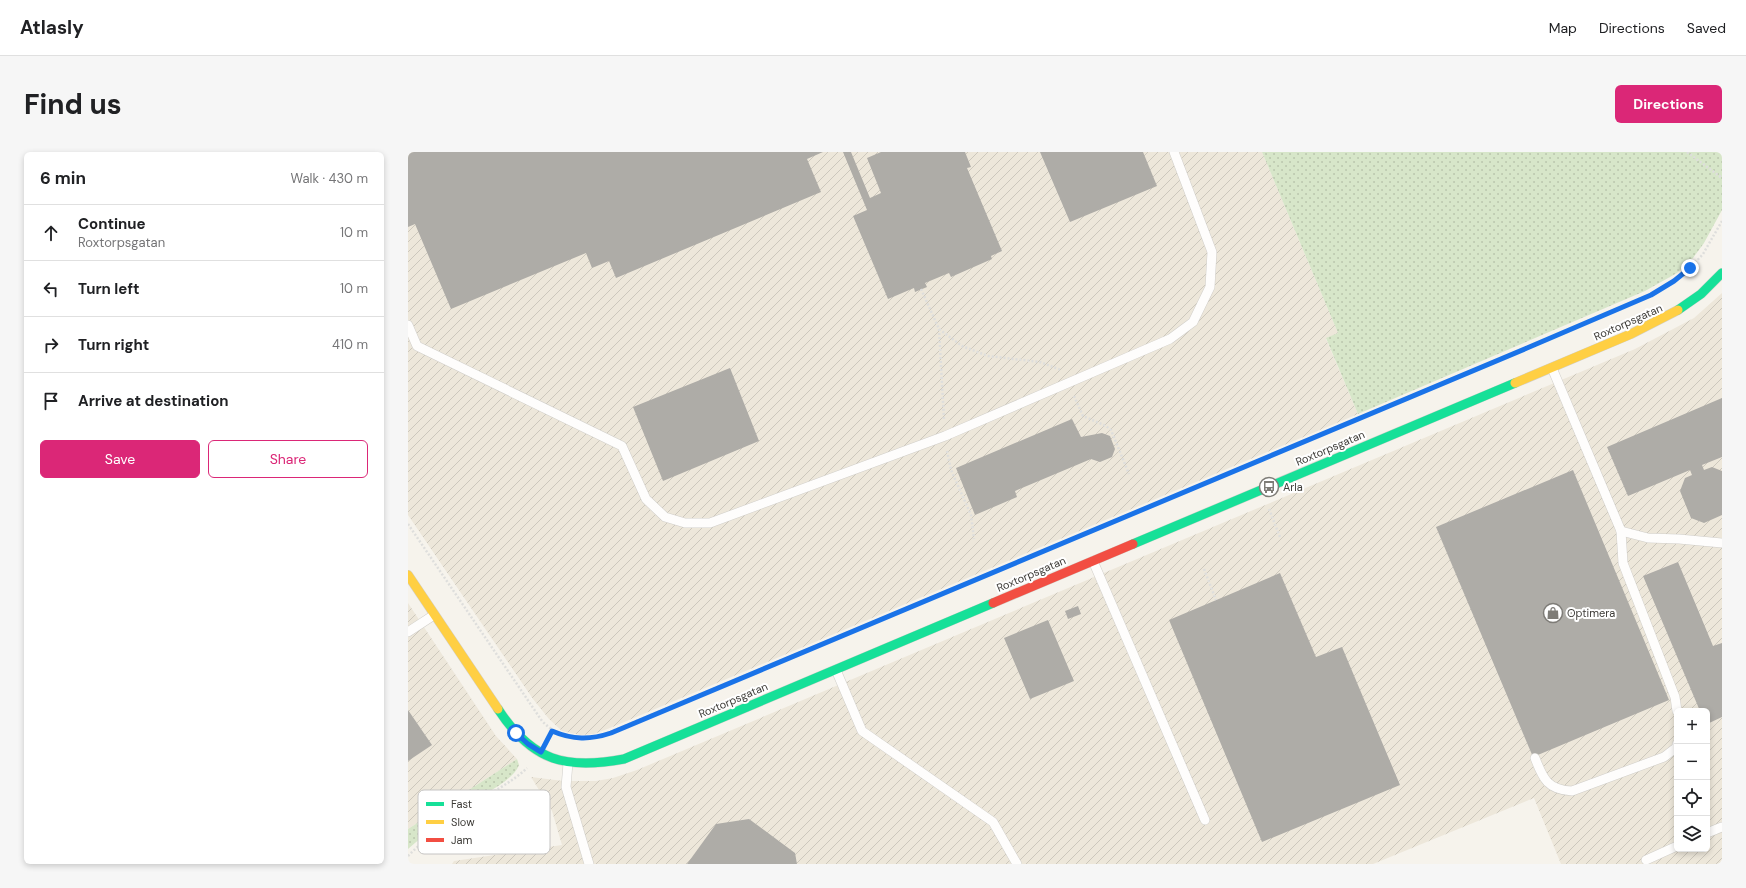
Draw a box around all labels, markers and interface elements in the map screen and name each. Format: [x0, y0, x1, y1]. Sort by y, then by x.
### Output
text: Atlasly [20, 15, 84, 40]
text: Map [1549, 19, 1577, 37]
text: Directions [1599, 19, 1665, 37]
text: Saved [1687, 19, 1726, 37]
button: Directions [1615, 85, 1722, 123]
text: Find us [24, 86, 122, 123]
text: 6 min [40, 167, 86, 189]
text: Walk · 430 m [291, 170, 368, 187]
text: Continue [78, 214, 146, 234]
icon: ahead [40, 222, 62, 244]
text: 10 m [340, 224, 368, 241]
text: Roxtorpsgatan [78, 234, 165, 251]
route end [1681, 259, 1699, 277]
icon: left [40, 278, 62, 300]
text: Turn left [78, 279, 139, 299]
text: 10 m [340, 280, 368, 297]
street label: Roxtorpsgatan [1591, 301, 1665, 343]
icon: right [40, 334, 62, 356]
text: Turn right [78, 335, 149, 355]
text: 410 m [332, 336, 368, 353]
icon: arrive [40, 390, 62, 412]
text: Arrive at destination [78, 391, 229, 411]
street label: Roxtorpsgatan [1293, 427, 1367, 469]
button: Save [40, 440, 200, 478]
button: Share [208, 440, 368, 478]
bus stop icon: Arla [1258, 476, 1280, 498]
place label: Arla [1283, 480, 1303, 494]
street label: Roxtorpsgatan [994, 553, 1068, 595]
shop icon: Optimera [1542, 602, 1564, 624]
place label: Optimera [1567, 606, 1615, 620]
street label: Roxtorpsgatan [696, 679, 770, 721]
map controls [1674, 708, 1710, 852]
button: + [1674, 708, 1710, 744]
route start [507, 724, 525, 742]
button: − [1674, 744, 1710, 780]
button: locate [1674, 780, 1710, 816]
legend [418, 790, 550, 854]
text: Fast [451, 797, 472, 811]
text: Slow [451, 815, 475, 829]
button: layers [1674, 816, 1710, 852]
text: Jam [451, 833, 472, 847]

